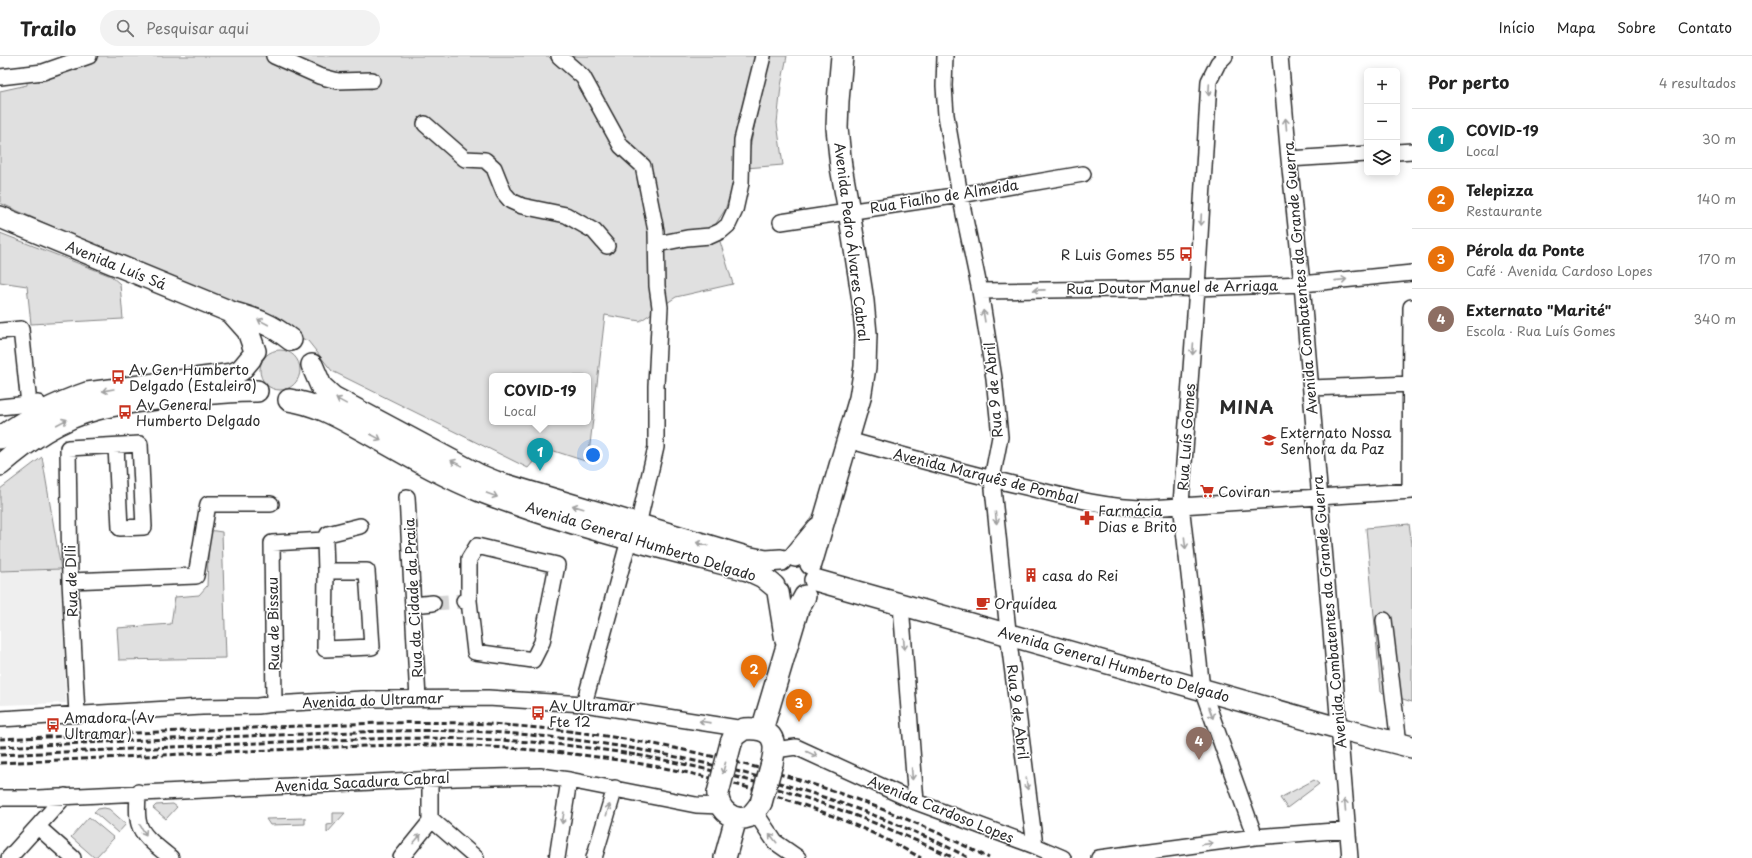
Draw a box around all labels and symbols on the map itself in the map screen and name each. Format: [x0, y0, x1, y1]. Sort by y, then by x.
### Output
one-way arrow [1205, 83, 1213, 96]
one-way arrow [1282, 118, 1289, 131]
street label: Avenida Pedro Álvares Cabral [829, 141, 875, 343]
street label: Avenida Combatentes da Grande Guerra [1278, 141, 1322, 415]
street label: Rua Fialho de Almeida [868, 174, 1020, 218]
one-way arrow [1198, 213, 1205, 226]
street label: Avenida Luís Sá [63, 235, 170, 295]
place label: R Luis Gomes 55 [1061, 244, 1175, 265]
bus stop icon: R Luis Gomes 55 [1178, 246, 1194, 262]
street label: Rua Doutor Manuel de Arriaga [1066, 275, 1278, 299]
one-way arrow [1334, 276, 1347, 283]
one-way arrow [1033, 286, 1046, 294]
one-way arrow [980, 310, 988, 323]
one-way arrow [257, 318, 269, 325]
street label: Rua 9 de Abril [978, 341, 1008, 439]
one-way arrow [1189, 342, 1196, 355]
place label: Av Gen Humberto Delgado (Estaleiro) [129, 359, 257, 396]
bus stop icon: Av Gen Humberto Delgado (Estaleiro) [110, 369, 126, 385]
street label: Rua Luís Gomes [1172, 383, 1200, 491]
one-way arrow [101, 386, 114, 394]
district label: MINA [1219, 393, 1275, 420]
place label: Av General Humberto Delgado [136, 394, 261, 431]
one-way arrow [335, 397, 347, 405]
bus stop icon: Av General Humberto Delgado [117, 404, 133, 420]
one-way arrow [56, 418, 68, 426]
place label: Externato Nossa Senhora da Paz [1280, 422, 1392, 459]
school or university icon: Externato Nossa Senhora da Paz [1261, 432, 1277, 448]
one-way arrow [370, 434, 382, 442]
pin: 1 [527, 438, 553, 471]
street label: Avenida Marquês de Pombal [891, 443, 1081, 509]
your location [583, 445, 603, 465]
one-way arrow [450, 458, 462, 466]
street label: Avenida Combatentes da Grande Guerra [1307, 475, 1351, 749]
place label: Coviran [1218, 481, 1270, 502]
supermarket icon: Coviran [1199, 483, 1215, 499]
one-way arrow [486, 492, 498, 500]
street label: Avenida General Humberto Delgado [523, 496, 759, 586]
place label: Farmácia Dias e Brito [1098, 500, 1177, 537]
one-way arrow [571, 503, 584, 510]
pharmacy icon: Farmácia Dias e Brito [1079, 510, 1095, 526]
one-way arrow [992, 511, 1000, 524]
street label: Rua da Cidade da Praia [398, 518, 428, 678]
one-way arrow [1182, 536, 1189, 549]
one-way arrow [696, 540, 709, 547]
street label: Rua de DIli [59, 545, 83, 617]
place label: casa do Rei [1042, 565, 1118, 586]
building icon: casa do Rei [1023, 567, 1039, 583]
street label: Rua de Bissau [262, 577, 284, 671]
place label: Orquídea [994, 593, 1057, 614]
cafe icon: Orquídea [975, 595, 991, 611]
street label: Avenida General Humberto Delgado [996, 621, 1232, 707]
one-way arrow [900, 637, 907, 650]
pin: 2 [741, 655, 767, 688]
street label: Rua 9 de Abril [1002, 663, 1034, 761]
street label: Avenida do Ultramar [302, 687, 444, 713]
pin: 3 [786, 689, 812, 722]
place label: Av Ultramar Fte 12 [549, 695, 636, 732]
bus stop icon: Av Ultramar Fte 12 [530, 705, 546, 721]
one-way arrow [1207, 706, 1215, 718]
place label: Amadora (Av Ultramar) [64, 707, 154, 744]
bus stop icon: Amadora (Av Ultramar) [45, 717, 61, 733]
one-way arrow [699, 718, 712, 726]
pin: 4 [1186, 727, 1212, 760]
one-way arrow [806, 751, 818, 758]
one-way arrow [720, 761, 727, 774]
street label: Avenida Sacadura Cabral [274, 767, 450, 797]
one-way arrow [909, 767, 916, 780]
street label: Avenida Cardoso Lopes [865, 770, 1017, 848]
one-way arrow [1023, 777, 1031, 790]
one-way arrow [1342, 799, 1349, 812]
one-way arrow [605, 803, 612, 816]
one-way arrow [559, 811, 567, 824]
one-way arrow [139, 824, 147, 836]
one-way arrow [769, 833, 778, 843]
one-way arrow [413, 834, 422, 844]
one-way arrow [1200, 840, 1213, 847]

